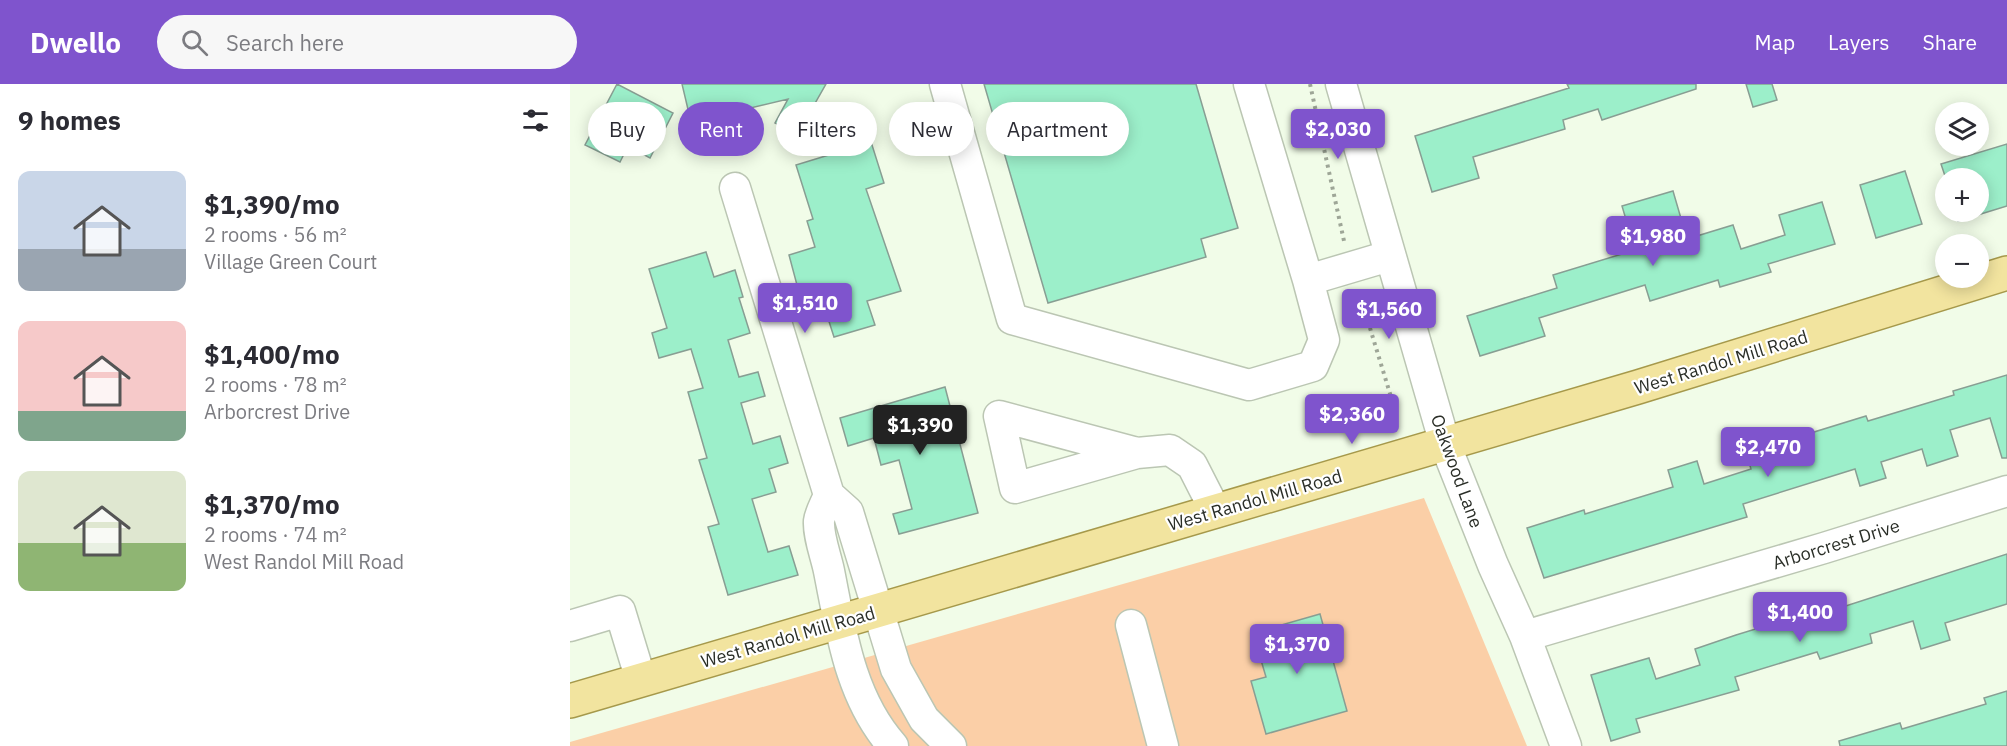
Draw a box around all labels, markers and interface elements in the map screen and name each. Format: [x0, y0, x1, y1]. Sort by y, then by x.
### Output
search box [157, 15, 577, 69]
text: Dwello [30, 24, 121, 61]
icon: search [178, 26, 211, 59]
text: Search here [226, 28, 344, 57]
text: Map [1755, 28, 1795, 56]
text: Layers [1828, 28, 1890, 56]
text: Share [1923, 28, 1977, 56]
chip: Buy [588, 102, 666, 156]
chip: Rent [678, 102, 764, 156]
chip: Filters [776, 102, 877, 156]
chip: New [889, 102, 974, 156]
chip: Apartment [986, 102, 1129, 156]
map controls [1935, 102, 1989, 288]
button: layers [1935, 102, 1989, 156]
text: 9 homes [18, 103, 121, 137]
icon: filters [519, 104, 552, 137]
pin: $2,030 [1289, 109, 1387, 160]
text: $2,030 [1305, 115, 1371, 142]
button: + [1935, 168, 1989, 222]
text: $1,390/mo [204, 187, 340, 221]
icon: home [66, 195, 138, 267]
pin: $1,980 [1604, 216, 1702, 267]
text: 2 rooms · 56 m² [204, 221, 347, 248]
text: $1,980 [1620, 222, 1686, 249]
button: − [1935, 234, 1989, 288]
text: Village Green Court [204, 248, 377, 275]
pin: $1,510 [756, 283, 854, 334]
text: $1,510 [772, 289, 838, 316]
pin: $1,560 [1340, 289, 1438, 340]
text: $1,560 [1356, 295, 1422, 322]
street label: West Randol Mill Road [1631, 325, 1811, 399]
text: $1,400/mo [204, 337, 340, 371]
icon: home [66, 345, 138, 417]
text: 2 rooms · 78 m² [204, 371, 347, 398]
pin: $2,360 [1303, 394, 1401, 445]
text: Arborcrest Drive [204, 398, 350, 425]
text: $2,360 [1319, 400, 1385, 427]
pin: $1,390 [871, 405, 969, 456]
text: $1,390 [887, 411, 953, 438]
street label: Oakwood Lane [1426, 411, 1488, 531]
pin: $2,470 [1719, 427, 1817, 478]
text: $2,470 [1735, 433, 1801, 460]
street label: West Randol Mill Road [1165, 464, 1345, 536]
text: $1,370/mo [204, 487, 340, 521]
icon: home [66, 495, 138, 567]
street label: Arborcrest Drive [1770, 514, 1902, 574]
text: 2 rooms · 74 m² [204, 521, 347, 548]
text: West Randol Mill Road [204, 548, 404, 575]
pin: $1,400 [1751, 592, 1849, 643]
text: $1,400 [1767, 598, 1833, 625]
street label: West Randol Mill Road [698, 601, 878, 673]
pin: $1,370 [1248, 624, 1346, 675]
text: $1,370 [1264, 630, 1330, 657]

